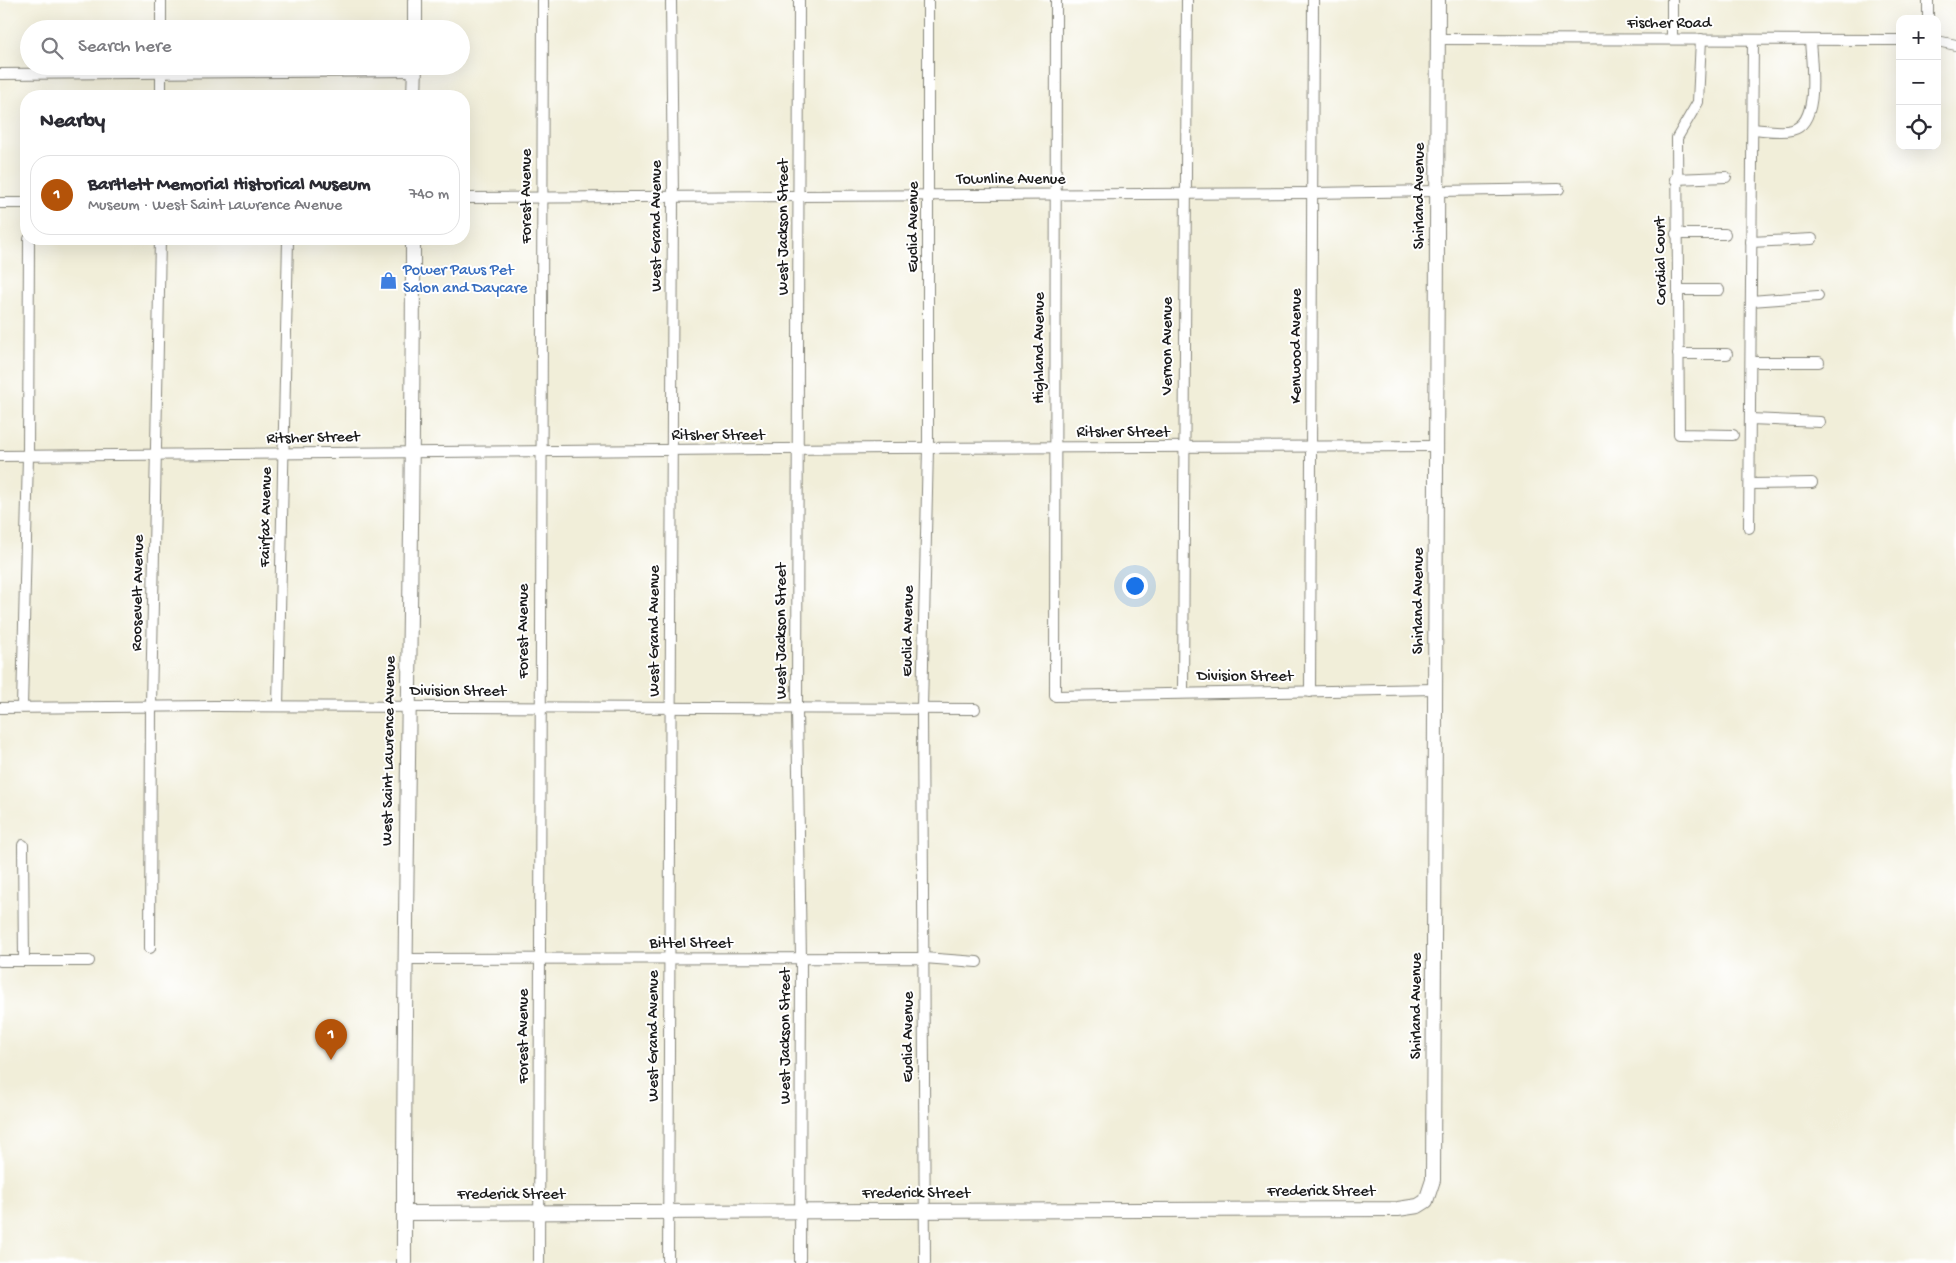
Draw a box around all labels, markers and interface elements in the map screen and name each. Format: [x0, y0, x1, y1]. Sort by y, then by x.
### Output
street label: Fischer Road [1626, 15, 1713, 34]
map controls [1896, 15, 1941, 150]
button: + [1896, 15, 1941, 60]
search box [20, 20, 470, 75]
icon: search [38, 34, 66, 62]
text: Search here [78, 36, 172, 59]
button: − [1896, 60, 1941, 105]
button: locate [1896, 105, 1941, 150]
text: Nearby [40, 110, 105, 135]
street label: Shirland Avenue [1411, 142, 1430, 249]
street label: Forest Avenue [518, 148, 537, 244]
street label: West Jackson Street [775, 157, 794, 295]
street label: West Grand Avenue [648, 159, 667, 292]
street label: Townline Avenue [955, 171, 1066, 190]
text: Bartlett Memorial Historical Museum [88, 174, 371, 197]
street label: Euclid Avenue [905, 181, 924, 273]
text: 1 [54, 186, 60, 205]
text: 740 m [409, 186, 449, 205]
text: Museum · West Saint Lawrence Avenue [88, 197, 342, 216]
street label: Cordial Court [1652, 215, 1672, 305]
place label: Power Paws Pet Salon and Daycare [402, 262, 528, 299]
shop icon: Power Paws Pet Salon and Daycare [379, 270, 399, 290]
street label: Kenwood Avenue [1288, 288, 1307, 403]
street label: Highland Avenue [1031, 291, 1050, 404]
street label: Vernon Avenue [1159, 296, 1178, 396]
street label: Ritsher Street [1076, 424, 1171, 443]
street label: Ritsher Street [671, 427, 766, 446]
street label: Ritsher Street [266, 429, 361, 449]
street label: Fairfax Avenue [257, 466, 277, 568]
street label: Roosevelt Avenue [128, 534, 150, 651]
street label: Shirland Avenue [1410, 547, 1429, 654]
street label: West Jackson Street [773, 561, 792, 699]
street label: West Grand Avenue [646, 564, 665, 697]
your location [1122, 573, 1148, 599]
street label: Forest Avenue [515, 583, 534, 679]
street label: Euclid Avenue [899, 585, 919, 677]
street label: West Saint Lawrence Avenue [379, 655, 401, 846]
street label: Division Street [1196, 668, 1295, 687]
street label: Division Street [409, 683, 508, 702]
street label: Bittel Street [649, 935, 734, 954]
street label: Shirland Avenue [1408, 952, 1427, 1059]
street label: West Jackson Street [777, 966, 796, 1104]
street label: West Grand Avenue [645, 969, 664, 1102]
street label: Forest Avenue [515, 988, 534, 1084]
street label: Euclid Avenue [900, 991, 919, 1083]
pin: 1 [315, 1019, 347, 1060]
street label: Frederick Street [1266, 1183, 1376, 1202]
street label: Frederick Street [861, 1185, 971, 1204]
street label: Frederick Street [456, 1186, 566, 1205]

